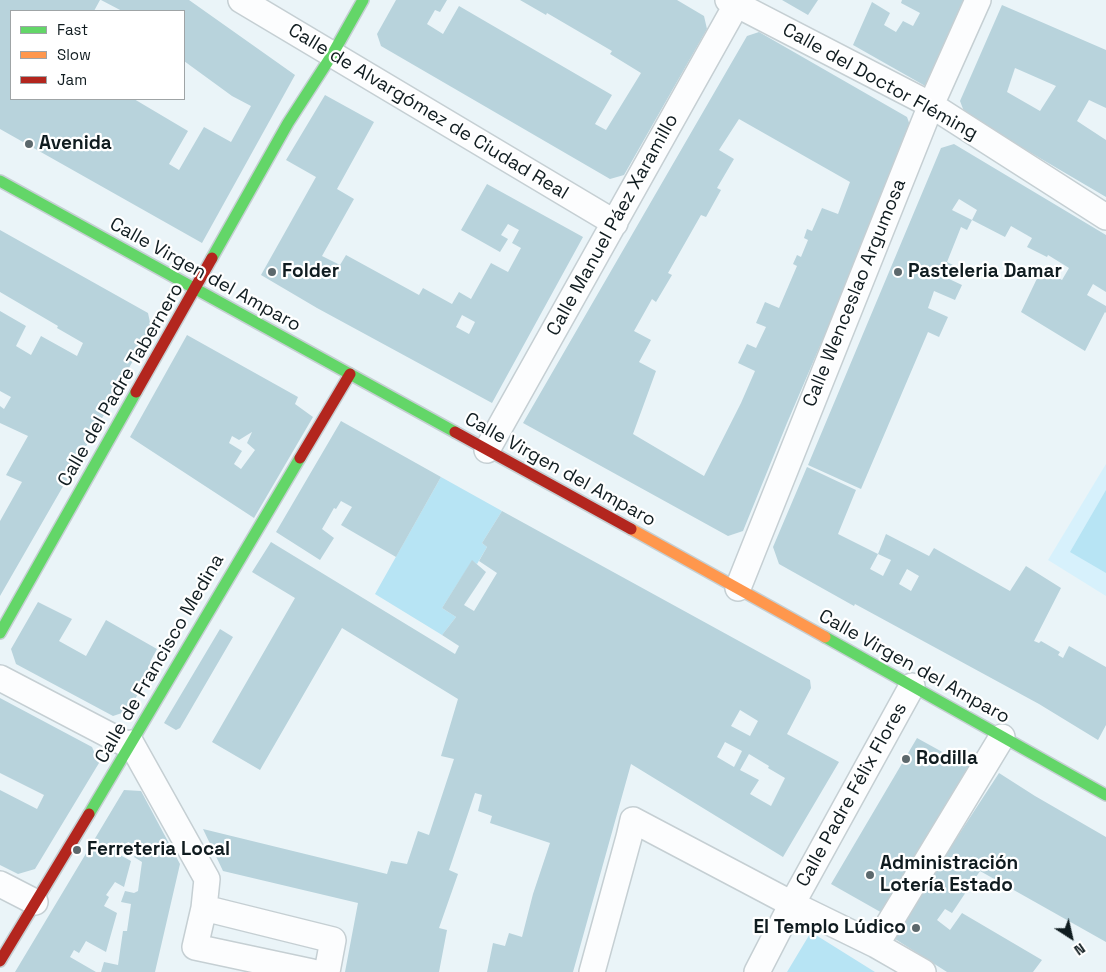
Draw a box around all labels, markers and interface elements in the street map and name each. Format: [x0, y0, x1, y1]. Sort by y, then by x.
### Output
legend [10, 10, 185, 100]
street label: Calle de Alvargómez de Ciudad Real [284, 19, 572, 205]
street label: Calle del Doctor Fléming [778, 19, 982, 145]
text: Fast [57, 20, 88, 39]
text: Slow [57, 45, 91, 64]
text: Jam [57, 70, 87, 89]
street label: Calle Manuel Páez Xaramillo [542, 110, 684, 340]
place label: Avenida [39, 133, 112, 155]
marker: Avenida [23, 138, 35, 150]
street label: Calle Wenceslao Argumosa [799, 176, 911, 410]
street label: Calle Virgen del Amparo [106, 213, 304, 337]
place label: Folder [282, 261, 339, 283]
place label: Pasteleria Damar [908, 261, 1062, 283]
marker: Folder [266, 266, 278, 278]
marker: Pasteleria Damar [892, 266, 904, 278]
street label: Calle del Padre Tabernero [53, 279, 189, 491]
street label: Calle Virgen del Amparo [461, 408, 659, 532]
street label: Calle de Francisco Medina [91, 550, 229, 768]
street label: Calle Virgen del Amparo [815, 605, 1013, 729]
street label: Calle Padre Félix Flores [792, 699, 912, 891]
place label: Rodilla [916, 748, 978, 770]
marker: Rodilla [900, 753, 912, 765]
place label: Ferreteria Local [87, 839, 230, 861]
marker: Ferreteria Local [71, 844, 83, 856]
place label: Administración Lotería Estado [880, 853, 1018, 897]
marker: Administración Lotería Estado [864, 869, 876, 881]
north arrow [1046, 912, 1096, 962]
place label: El Templo Lúdico [753, 917, 906, 939]
marker: El Templo Lúdico [910, 922, 922, 934]
text: N [1071, 939, 1089, 959]

